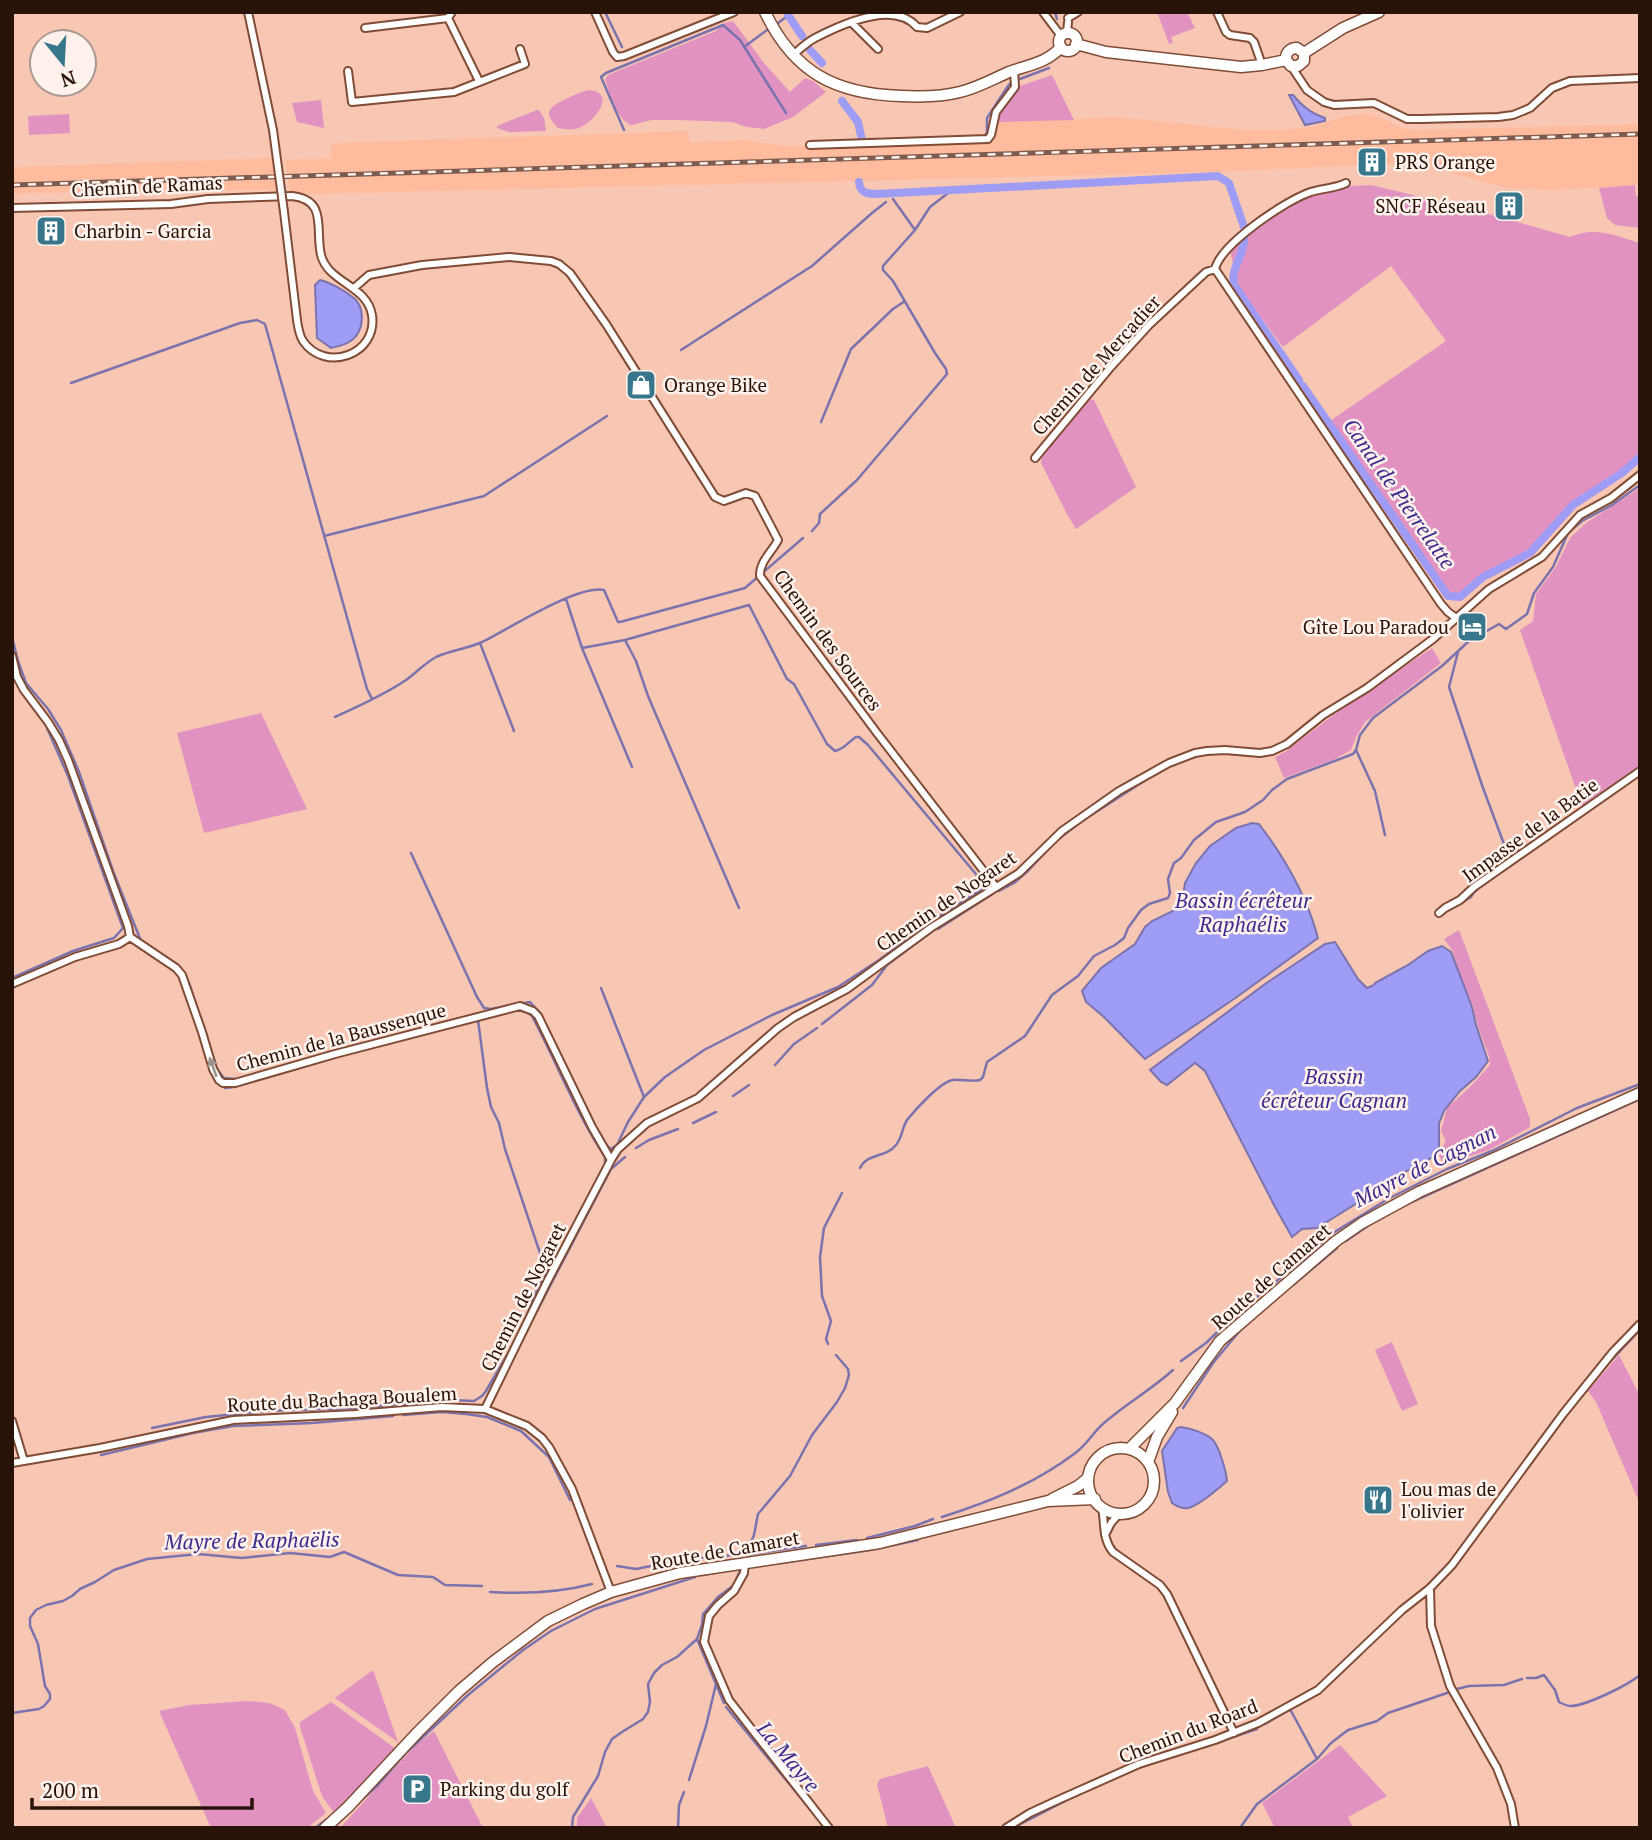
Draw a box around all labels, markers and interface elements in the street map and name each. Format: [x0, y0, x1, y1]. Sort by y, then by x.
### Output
north arrow [28, 28, 98, 98]
text: N [57, 66, 79, 94]
building icon: PRS Orange [1355, 145, 1389, 179]
place label: PRS Orange [1395, 149, 1495, 174]
street label: Chemin de Ramas [71, 169, 223, 202]
building icon: SNCF Réseau [1492, 189, 1526, 223]
place label: SNCF Réseau [1375, 193, 1486, 218]
building icon: Charbin - Garcia [34, 214, 68, 248]
place label: Charbin - Garcia [74, 218, 212, 243]
street label: Chemin de Mercadier [1026, 289, 1166, 440]
shop icon: Orange Bike [624, 368, 658, 402]
place label: Orange Bike [664, 372, 767, 397]
water label: Canal de Pierrelatte [1337, 413, 1463, 575]
street label: Chemin des Sources [769, 564, 888, 715]
hotel icon: Gîte Lou Paradou [1455, 610, 1489, 644]
place label: Gîte Lou Paradou [1303, 614, 1449, 639]
street label: Impasse de la Batie [1457, 772, 1603, 887]
street label: Chemin de Nogaret [871, 844, 1021, 957]
water label: Bassin écrêteur Raphaélis [1174, 886, 1312, 938]
street label: Chemin de la Baussenque [233, 996, 448, 1077]
one-way arrow [207, 1056, 218, 1077]
water label: Bassin écrêteur Cagnan [1261, 1062, 1407, 1114]
water label: Mayre de Cagnan [1348, 1117, 1501, 1214]
street label: Route de Camaret [1206, 1217, 1336, 1335]
street label: Chemin de Nogaret [474, 1218, 571, 1375]
street label: Route du Bachaga Boualem [227, 1380, 458, 1417]
place label: Lou mas de l'olivier [1401, 1476, 1496, 1523]
restaurant icon: Lou mas de l'olivier [1361, 1483, 1395, 1517]
water label: Mayre de Raphaëlis [163, 1524, 340, 1556]
street label: Route de Camaret [648, 1524, 801, 1575]
street label: Chemin du Roard [1115, 1692, 1261, 1768]
water label: La Mayre [750, 1714, 827, 1798]
scale bar [32, 1766, 252, 1810]
parking icon: Parking du golf [400, 1772, 434, 1806]
text: 200 m [42, 1776, 99, 1804]
place label: Parking du golf [440, 1776, 570, 1801]

